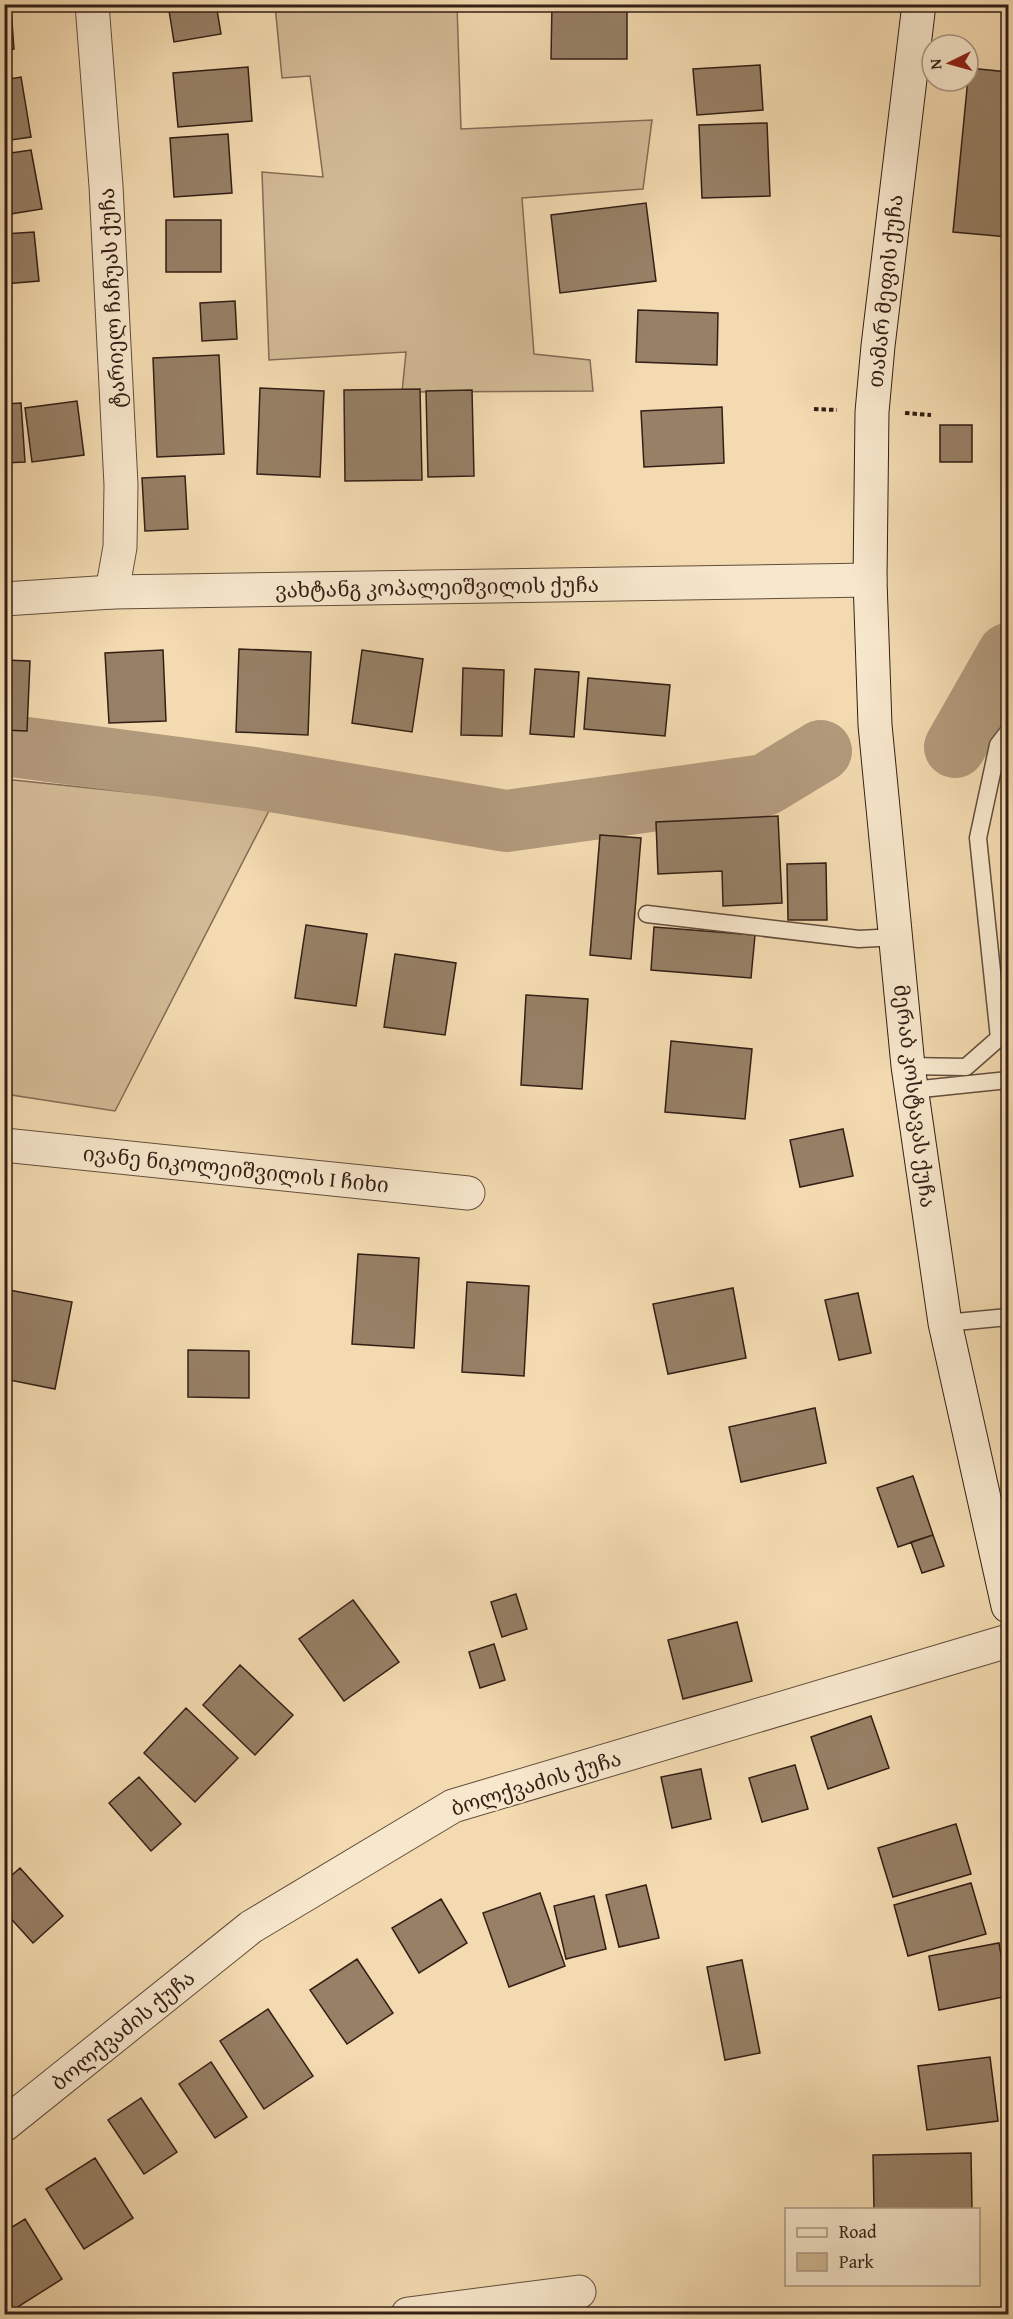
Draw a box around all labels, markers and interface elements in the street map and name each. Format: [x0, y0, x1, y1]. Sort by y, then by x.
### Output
north arrow [920, 33, 980, 93]
text: N [923, 58, 947, 71]
street label: ტარიელ ჩაჩუას ქუჩა [91, 187, 133, 409]
street label: თამარ მეფის ქუჩა [859, 193, 911, 389]
street label: ვახტანგ კოპალეიშვილის ქუჩა [275, 569, 599, 605]
street label: მერაბ კოსტავას ქუჩა [886, 983, 944, 1209]
street label: ივანე ნიკოლეიშვილის I ჩიხი [81, 1138, 391, 1200]
street label: ბოლქვაძის ქუჩა [447, 1742, 625, 1824]
street label: ბოლქვაძის ქუჩა [45, 1962, 201, 2098]
legend [785, 2208, 980, 2286]
text: Road [839, 2218, 877, 2245]
text: Park [839, 2248, 875, 2275]

